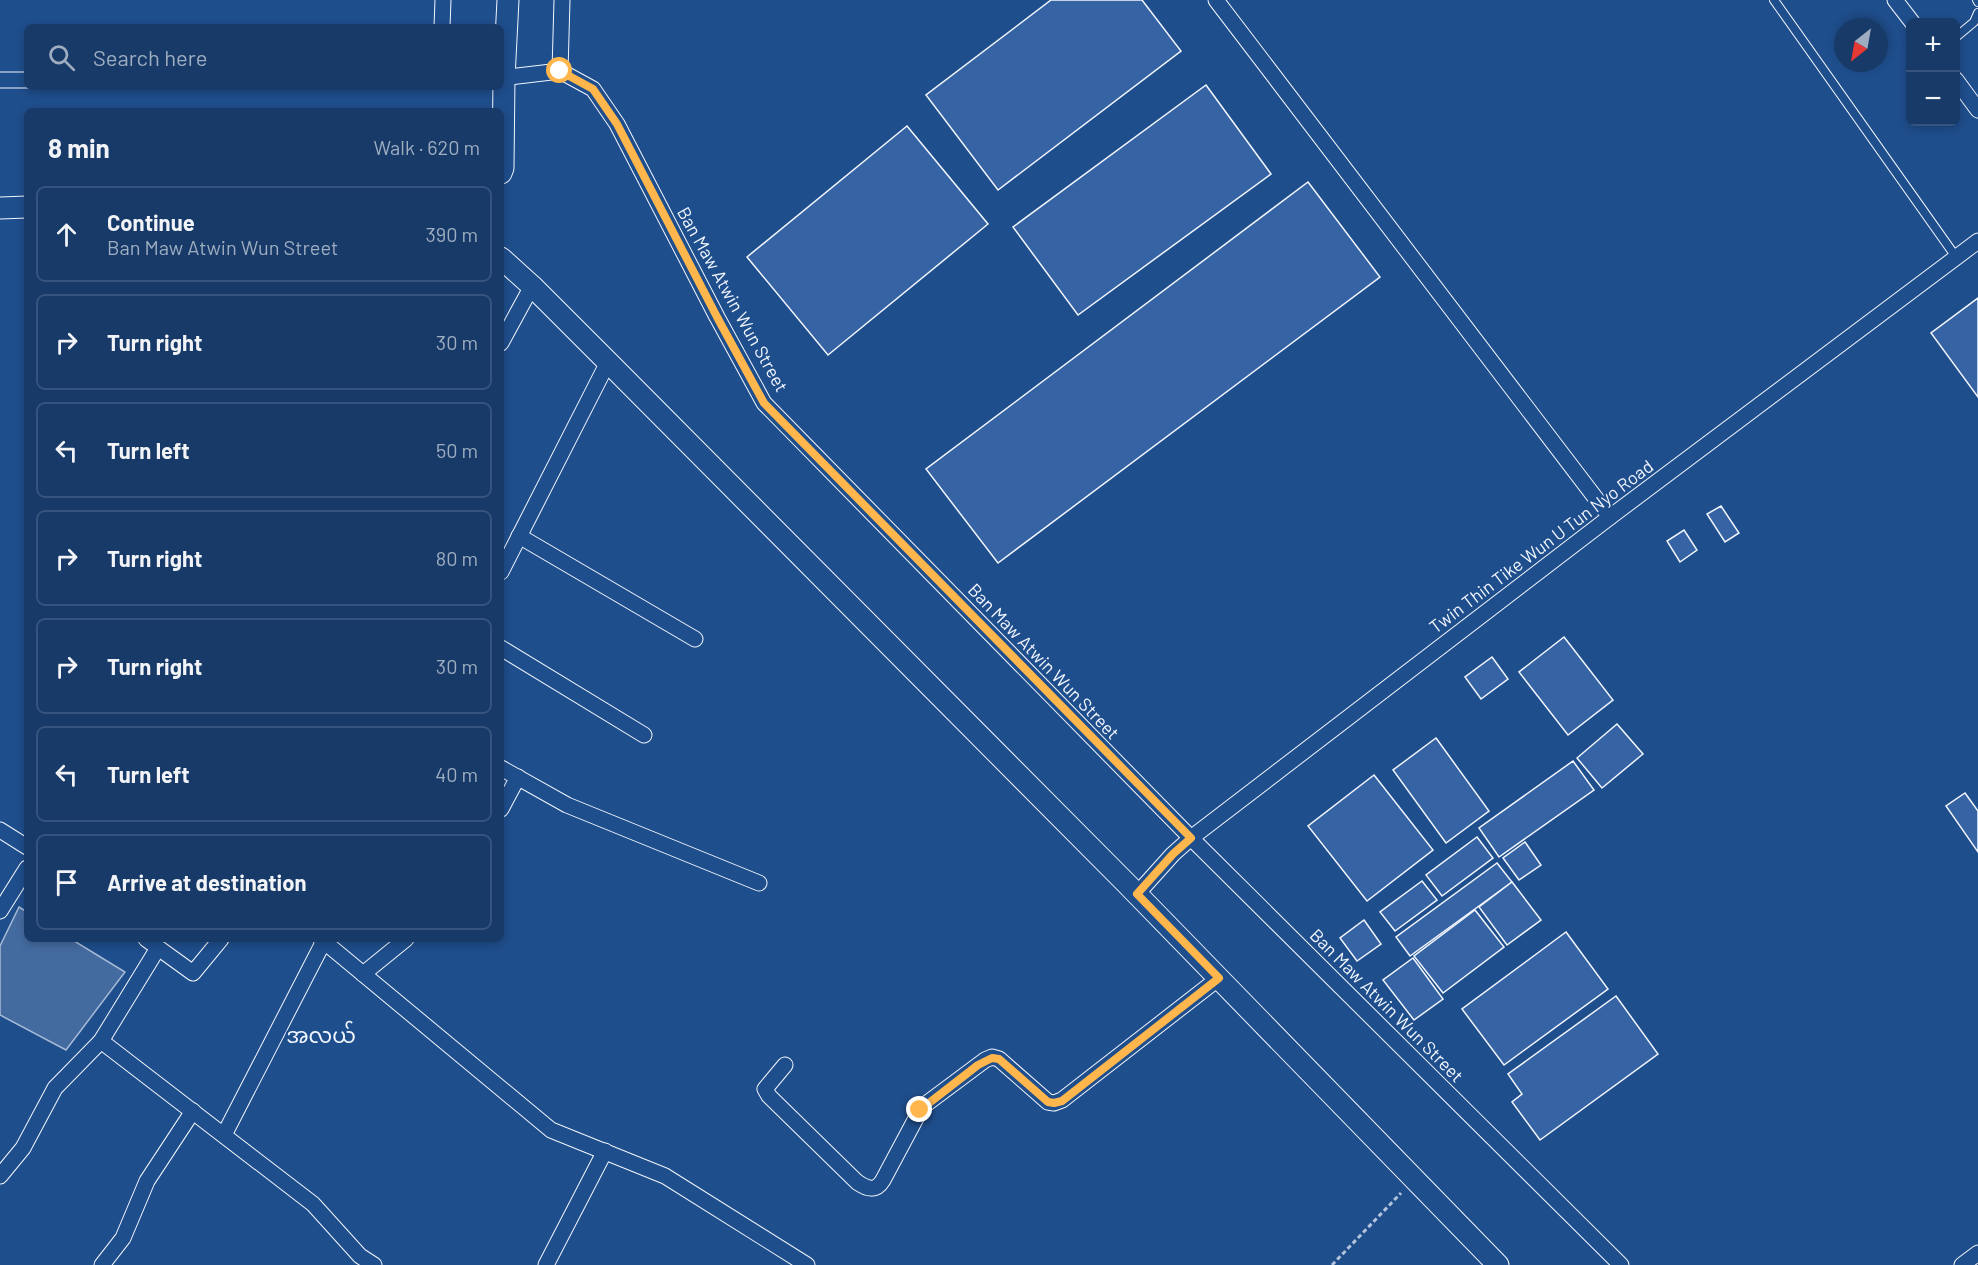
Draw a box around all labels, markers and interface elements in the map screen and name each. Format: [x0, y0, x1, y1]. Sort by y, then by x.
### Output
north arrow [1834, 18, 1888, 72]
map controls [1906, 18, 1960, 126]
button: + [1906, 18, 1960, 72]
search box [24, 24, 504, 90]
icon: search [45, 41, 78, 74]
text: Search here [93, 44, 207, 70]
route start [546, 57, 572, 83]
button: − [1906, 72, 1960, 126]
text: 8 min [48, 132, 110, 163]
text: Walk · 620 m [373, 135, 480, 159]
street label: Ban Maw Atwin Wun Street [673, 203, 793, 395]
text: Continue [107, 209, 195, 235]
icon: ahead [50, 218, 83, 251]
text: 390 m [425, 222, 478, 246]
text: Ban Maw Atwin Wun Street [107, 235, 338, 259]
icon: right [50, 326, 83, 359]
text: Turn right [107, 329, 202, 355]
text: 30 m [436, 330, 478, 354]
icon: left [50, 434, 83, 467]
text: Turn left [107, 437, 190, 463]
text: 50 m [436, 438, 478, 462]
street label: Twin Thin Tike Wun U Tun Nyo Road [1425, 455, 1657, 637]
icon: right [50, 542, 83, 575]
text: Turn right [107, 545, 202, 571]
text: 80 m [436, 546, 478, 570]
street label: Ban Maw Atwin Wun Street [964, 579, 1124, 743]
icon: right [50, 650, 83, 683]
text: Turn right [107, 653, 202, 679]
text: 30 m [436, 654, 478, 678]
icon: left [50, 758, 83, 791]
text: Turn left [107, 761, 190, 787]
text: 40 m [435, 762, 478, 786]
icon: arrive [50, 866, 83, 899]
text: Arrive at destination [107, 869, 306, 895]
street label: Ban Maw Atwin Wun Street [1306, 924, 1468, 1086]
district label: အလယ် [286, 1020, 356, 1047]
route end [906, 1096, 932, 1122]

